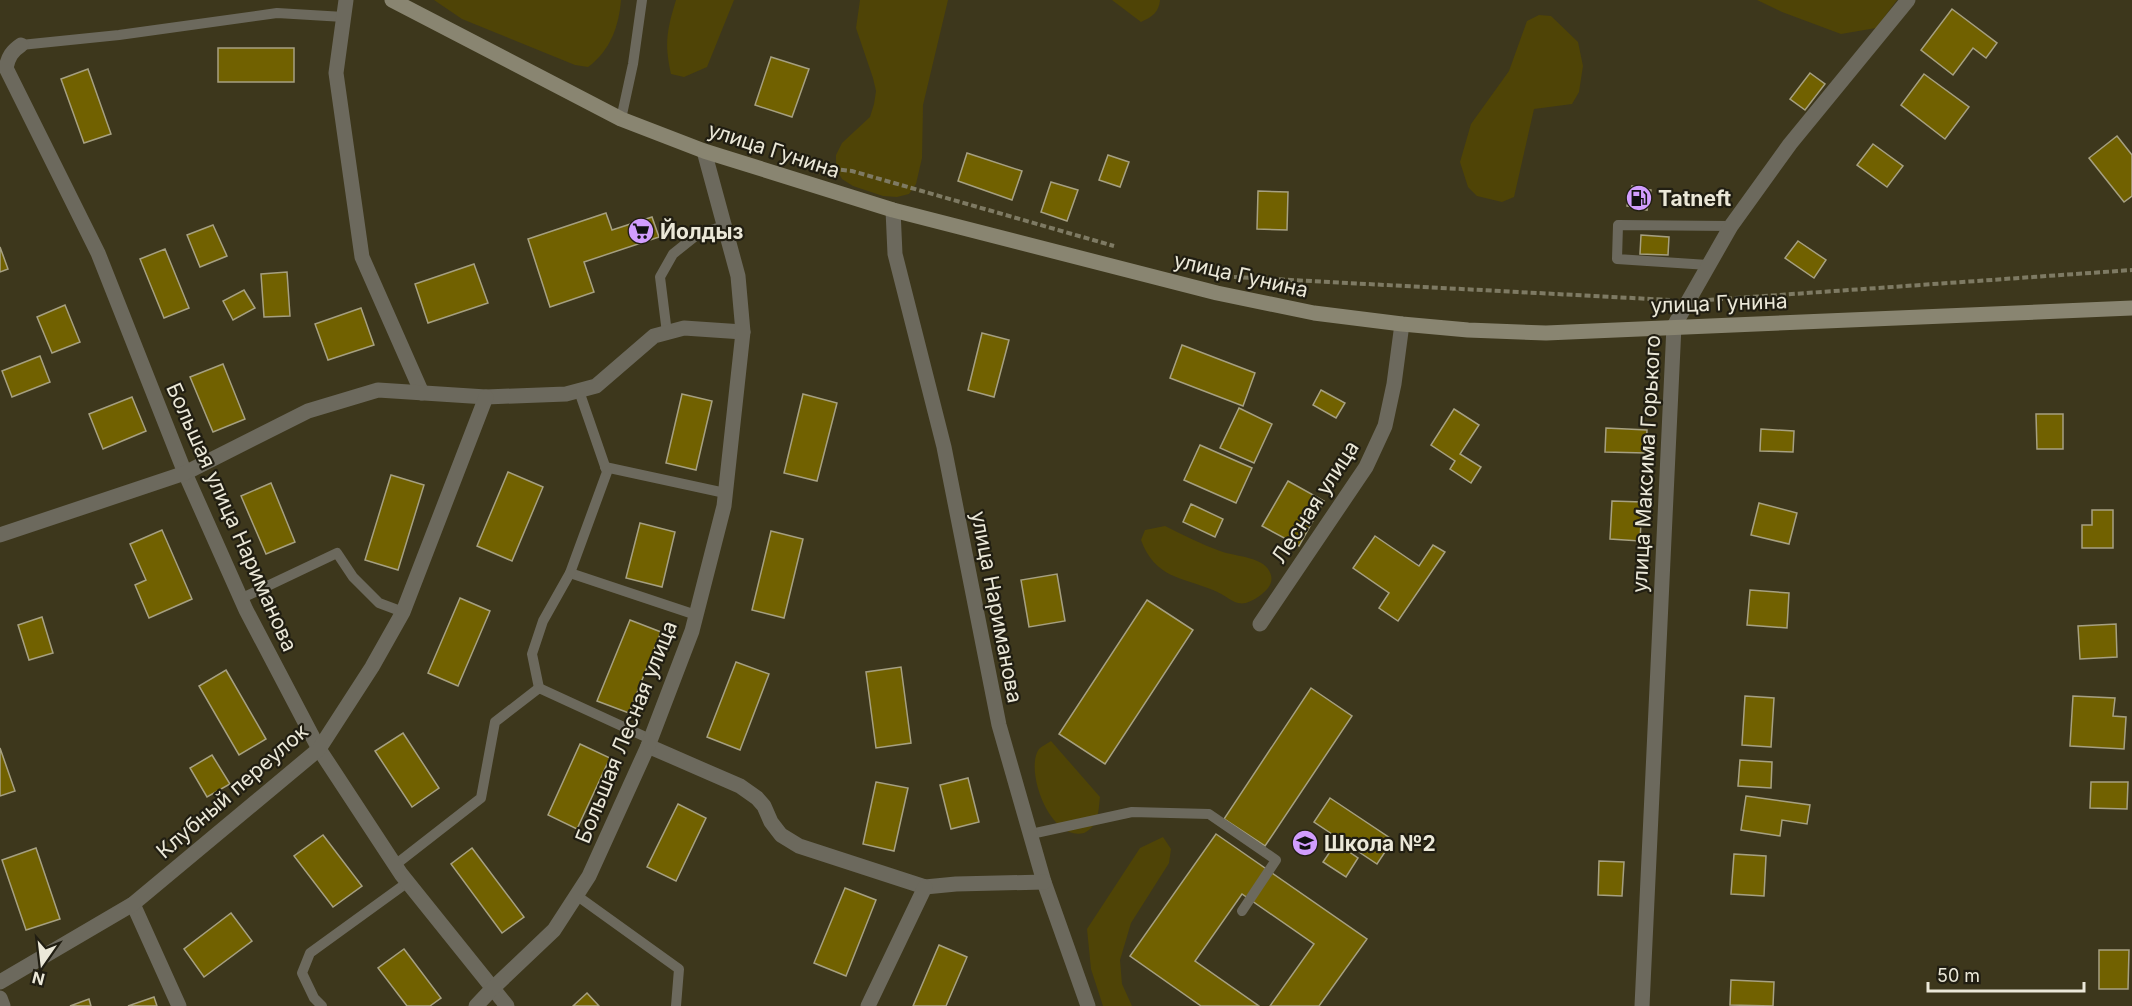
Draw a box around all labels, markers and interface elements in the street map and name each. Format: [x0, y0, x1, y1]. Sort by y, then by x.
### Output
street label: улица Гунина [705, 117, 843, 183]
fuel station icon: Tatneft [1624, 183, 1654, 213]
place label: Tatneft [1658, 186, 1731, 211]
supermarket icon: Йолдыз [626, 216, 656, 246]
place label: Йолдыз [660, 218, 744, 244]
street label: улица Гунина [1171, 247, 1311, 303]
street label: улица Гунина [1650, 288, 1788, 318]
street label: улица Максима Горького [1627, 334, 1665, 594]
street label: Большая улица Нариманова [161, 379, 303, 655]
street label: Лесная улица [1266, 436, 1364, 568]
street label: улица Нариманова [966, 509, 1028, 705]
street label: Большая Лесная улица [570, 617, 682, 847]
street label: Клубный переулок [151, 718, 313, 864]
school or university icon: Школа №2 [1290, 828, 1320, 858]
place label: Школа №2 [1324, 831, 1436, 856]
north arrow [12, 934, 72, 994]
scale bar [1928, 955, 2084, 993]
text: 50 m [1937, 965, 1980, 986]
text: N [30, 967, 47, 990]

